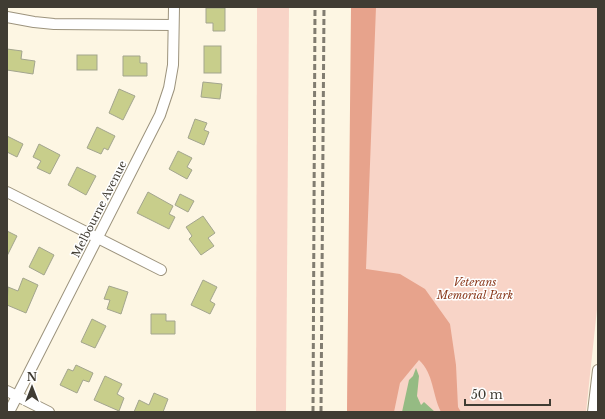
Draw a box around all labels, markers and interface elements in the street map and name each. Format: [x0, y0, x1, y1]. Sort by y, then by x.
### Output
street label: Melbourne Avenue [68, 158, 130, 260]
park label: Veterans Memorial Park [436, 275, 514, 302]
north arrow [12, 367, 52, 407]
text: N [27, 370, 38, 384]
scale bar [465, 381, 550, 407]
text: 50 m [471, 387, 503, 402]

